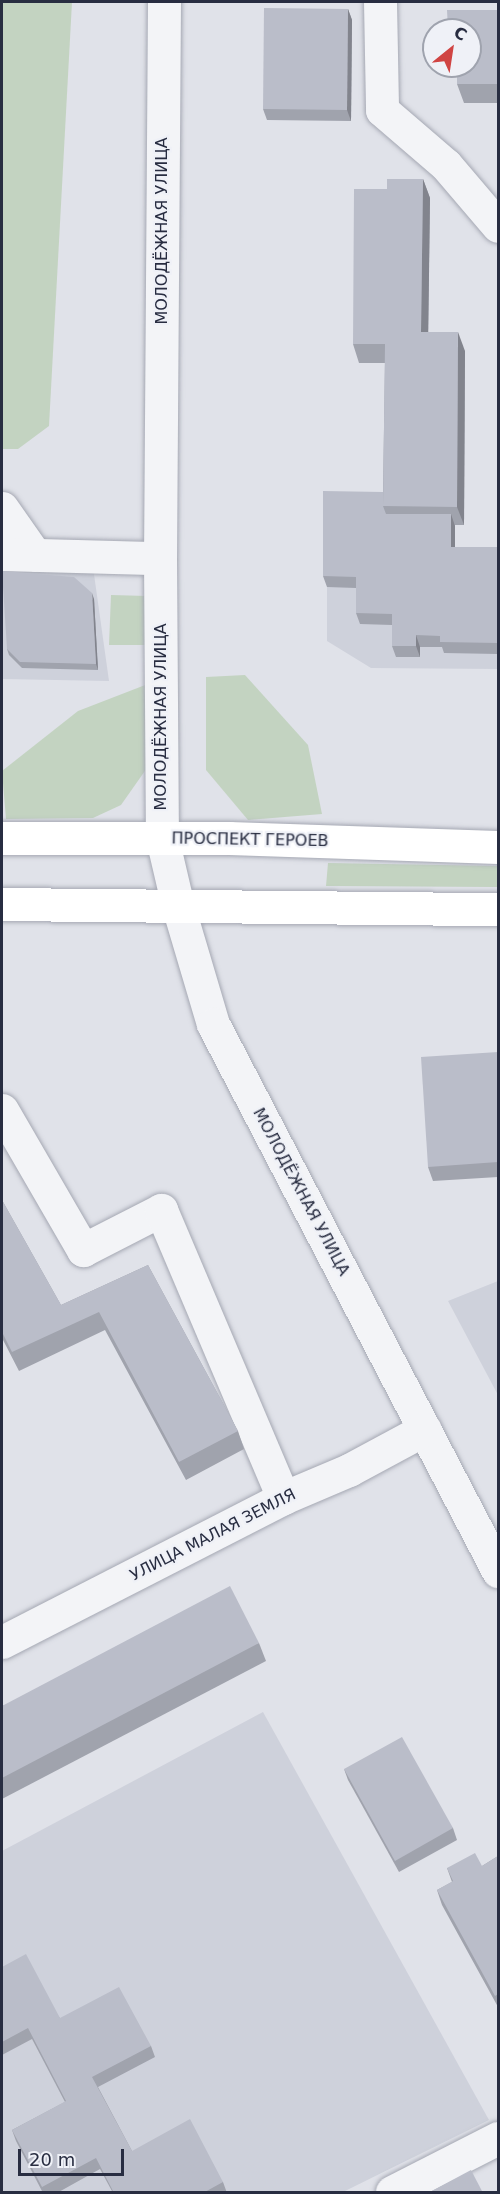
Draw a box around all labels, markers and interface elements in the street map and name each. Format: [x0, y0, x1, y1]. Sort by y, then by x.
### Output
north arrow [422, 18, 482, 78]
text: С [450, 23, 470, 45]
street label: МОЛОДЁЖНАЯ УЛИЦА [152, 137, 172, 325]
street label: МОЛОДЁЖНАЯ УЛИЦА [151, 623, 171, 811]
street label: ПРОСПЕКТ ГЕРОЕВ [171, 829, 329, 851]
street label: МОЛОДЁЖНАЯ УЛИЦА [249, 1105, 353, 1279]
street label: УЛИЦА МАЛАЯ ЗЕМЛЯ [127, 1485, 299, 1585]
scale bar [21, 2137, 128, 2175]
text: 20 m [29, 2149, 75, 2170]

